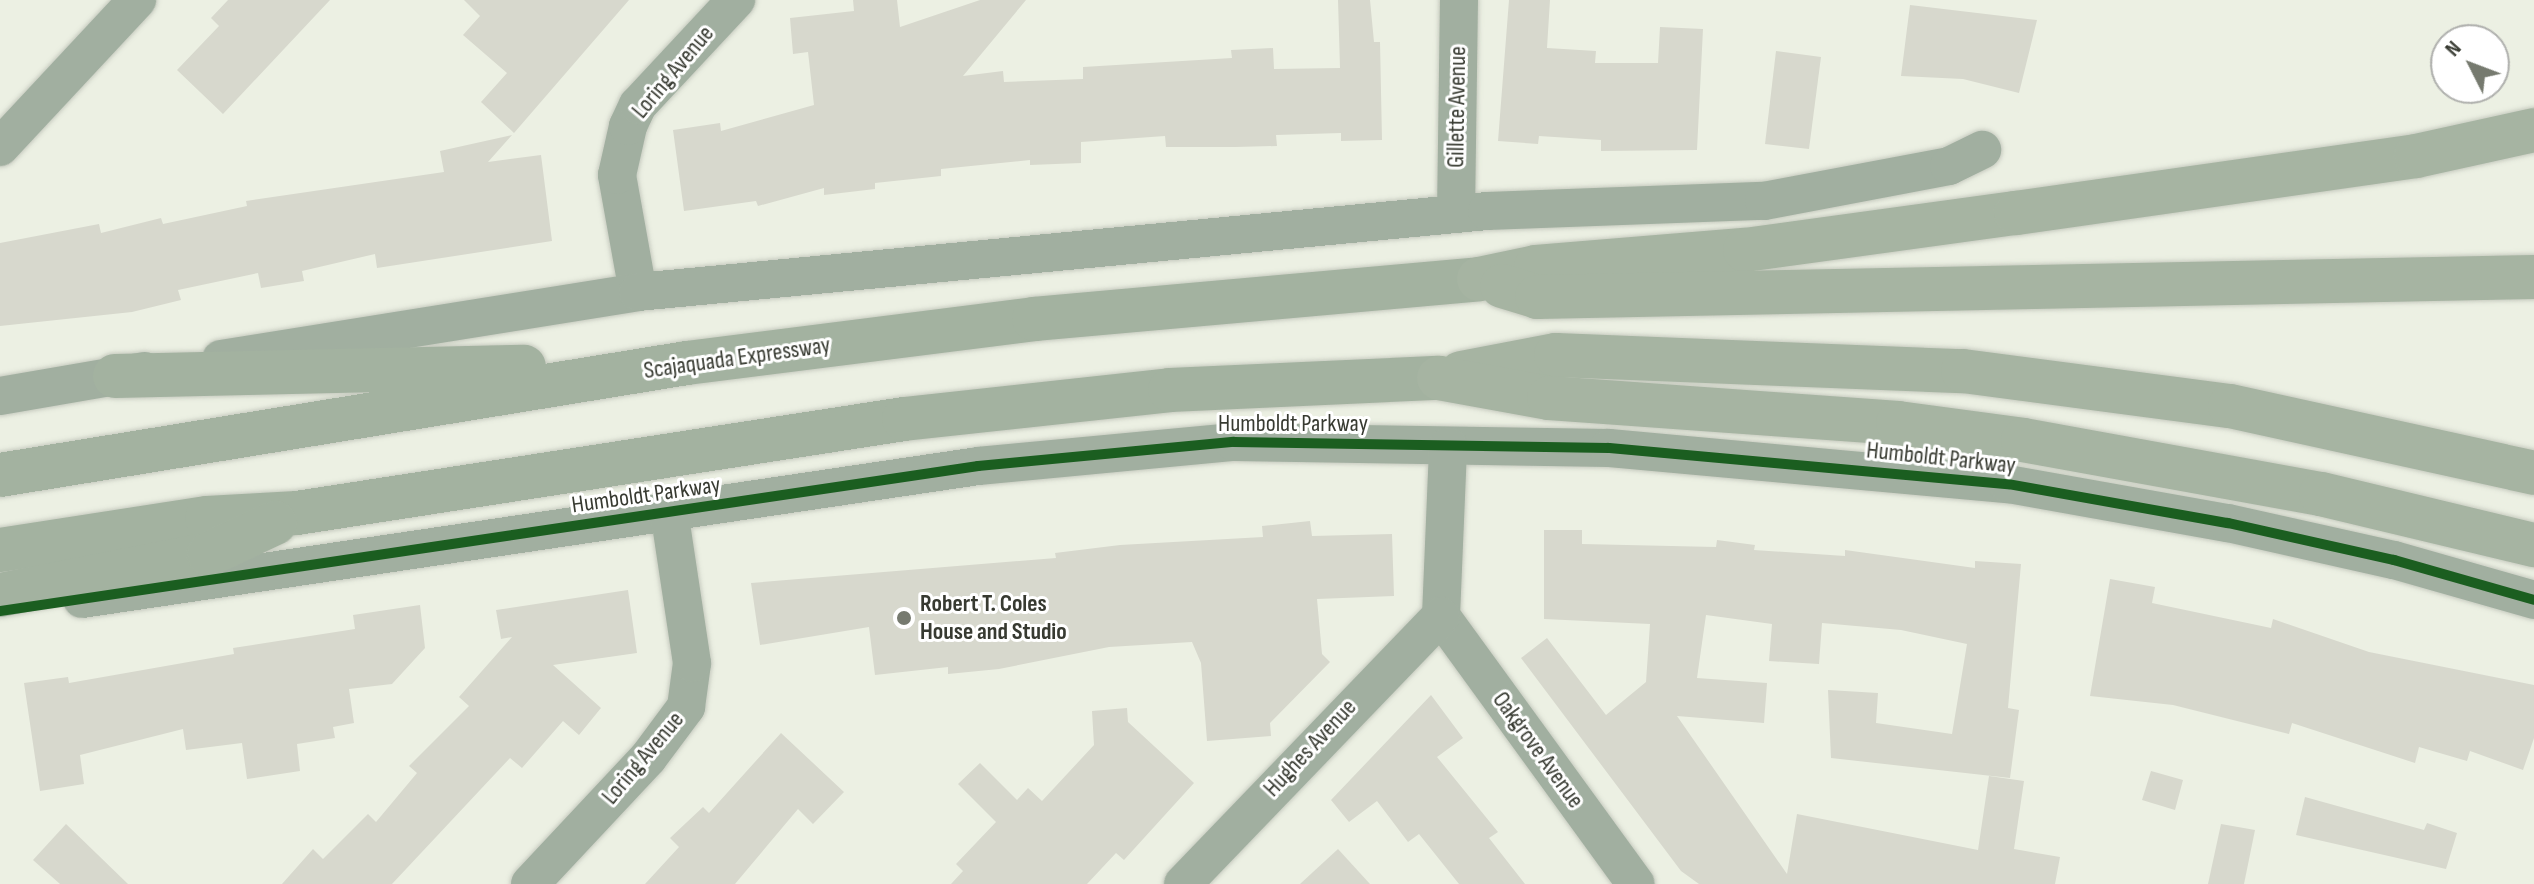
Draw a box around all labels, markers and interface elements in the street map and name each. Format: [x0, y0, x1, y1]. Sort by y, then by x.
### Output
street label: Loring Avenue [626, 20, 720, 124]
north arrow [2430, 24, 2510, 104]
text: N [2439, 36, 2467, 62]
street label: Gillette Avenue [1442, 46, 1472, 168]
street label: Scajaquada Expressway [642, 331, 832, 385]
street label: Humboldt Parkway [1218, 410, 1368, 438]
street label: Humboldt Parkway [1865, 436, 2017, 480]
street label: Humboldt Parkway [570, 470, 722, 520]
place label: Robert T. Coles House and Studio [920, 590, 1067, 646]
marker: Robert T. Coles House and Studio [895, 609, 913, 627]
street label: Oakgrove Avenue [1486, 686, 1590, 814]
street label: Hughes Avenue [1258, 693, 1362, 803]
street label: Loring Avenue [596, 706, 690, 810]

